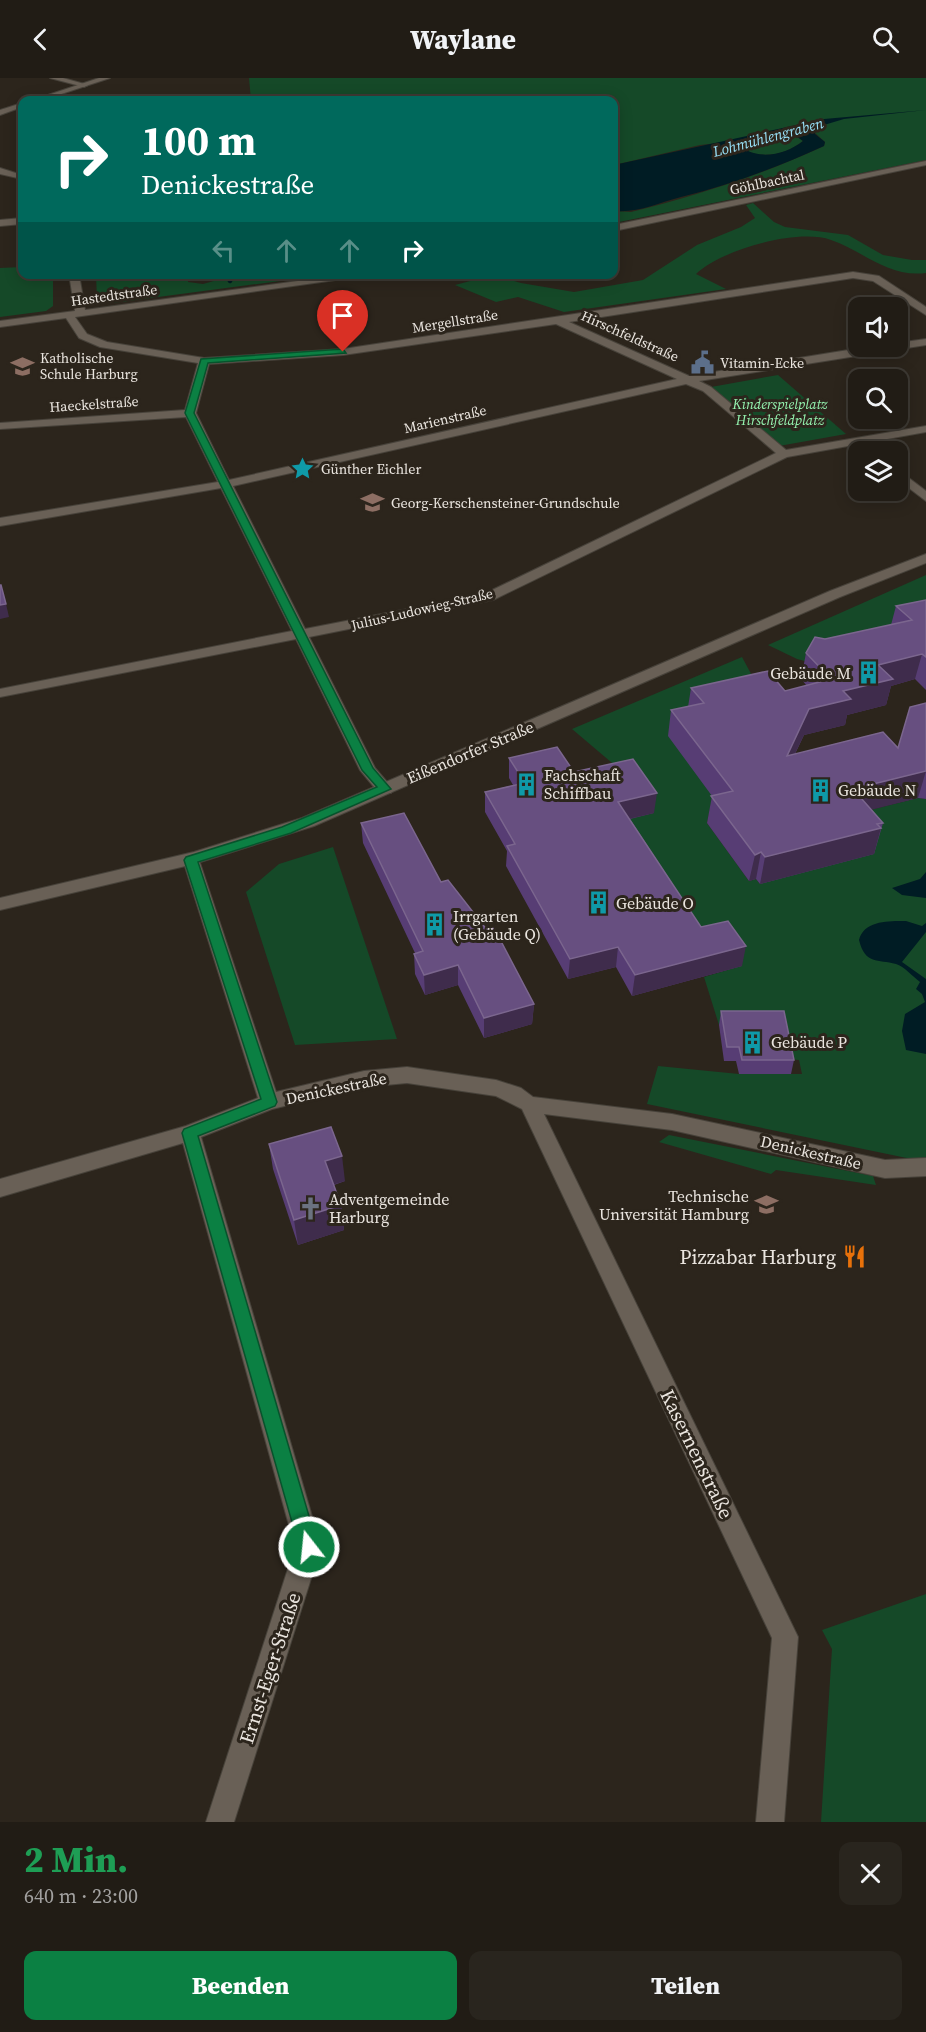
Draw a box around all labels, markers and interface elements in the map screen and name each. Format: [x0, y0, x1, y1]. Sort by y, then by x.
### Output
text: Waylane [410, 21, 516, 58]
icon: back [24, 23, 57, 56]
icon: search [869, 23, 902, 56]
text: 100 m [141, 111, 256, 169]
water label: Lohmühlengraben [709, 112, 826, 162]
icon: right [42, 120, 120, 198]
street label: Göhlbachtal [728, 164, 806, 200]
text: Denickestraße [141, 166, 314, 203]
icon: left [207, 234, 240, 267]
icon: ahead [270, 234, 303, 267]
icon: ahead [333, 234, 366, 267]
icon: right [396, 234, 429, 267]
street label: Hastedtstraße [69, 279, 159, 311]
pin [317, 290, 368, 352]
map controls [848, 297, 908, 501]
button: sound [848, 297, 908, 357]
icon: arrive [326, 299, 359, 332]
street label: Mergellstraße [411, 304, 499, 338]
street label: Hirschfeldstraße [578, 306, 682, 366]
place label: Katholische Schule Harburg [40, 348, 138, 384]
public building icon: Vitamin-Ecke [689, 350, 715, 376]
school or university icon: Katholische Schule Harburg [9, 353, 35, 379]
place label: Vitamin-Ecke [720, 353, 804, 373]
button: search [848, 369, 908, 429]
street label: Haeckelstraße [49, 391, 139, 417]
park label: Kinderspielplatz Hirschfeldplatz [732, 394, 828, 430]
street label: Marienstraße [402, 400, 488, 438]
button: layers [848, 441, 908, 501]
place icon: Günther Eichler [290, 456, 316, 482]
place label: Günther Eichler [321, 459, 421, 479]
school or university icon: Georg-Kerschensteiner-Grundschule [360, 490, 386, 516]
place label: Georg-Kerschensteiner-Grundschule [391, 493, 620, 513]
street label: Julius-Ludowieg-Straße [348, 583, 495, 635]
building icon: Gebäude M [856, 660, 882, 686]
place label: Gebäude M [770, 662, 851, 684]
street label: Eißendorfer Straße [403, 715, 537, 789]
place label: Fachschaft Schiffbau [544, 764, 621, 804]
building icon: Fachschaft Schiffbau [513, 771, 539, 797]
building icon: Gebäude N [807, 777, 833, 803]
place label: Gebäude N [838, 779, 916, 801]
building icon: Gebäude O [585, 890, 611, 916]
place label: Gebäude O [616, 892, 694, 914]
place label: Irrgarten (Gebäude Q) [453, 905, 541, 945]
building icon: Irrgarten (Gebäude Q) [422, 912, 448, 938]
building icon: Gebäude P [740, 1029, 766, 1055]
place label: Gebäude P [771, 1031, 847, 1053]
street label: Denickestraße [283, 1067, 389, 1109]
street label: Denickestraße [758, 1130, 864, 1174]
place label: Technische Universität Hamburg [599, 1185, 749, 1225]
place label: Adventgemeinde Harburg [329, 1188, 450, 1228]
school or university icon: Technische Universität Hamburg [754, 1192, 780, 1218]
church icon: Adventgemeinde Harburg [298, 1195, 324, 1221]
place label: Pizzabar Harburg [680, 1243, 836, 1271]
restaurant icon: Pizzabar Harburg [841, 1244, 867, 1270]
street label: Kasernenstraße [654, 1385, 740, 1523]
position arrow [277, 1515, 341, 1579]
street label: Ernst-Eger-Straße [232, 1589, 308, 1747]
text: 2 Min. [24, 1835, 128, 1884]
button: close [839, 1842, 902, 1905]
text: 640 m · 23:00 [24, 1882, 138, 1910]
button: Beenden [24, 1951, 457, 2020]
button: Teilen [469, 1951, 902, 2020]

